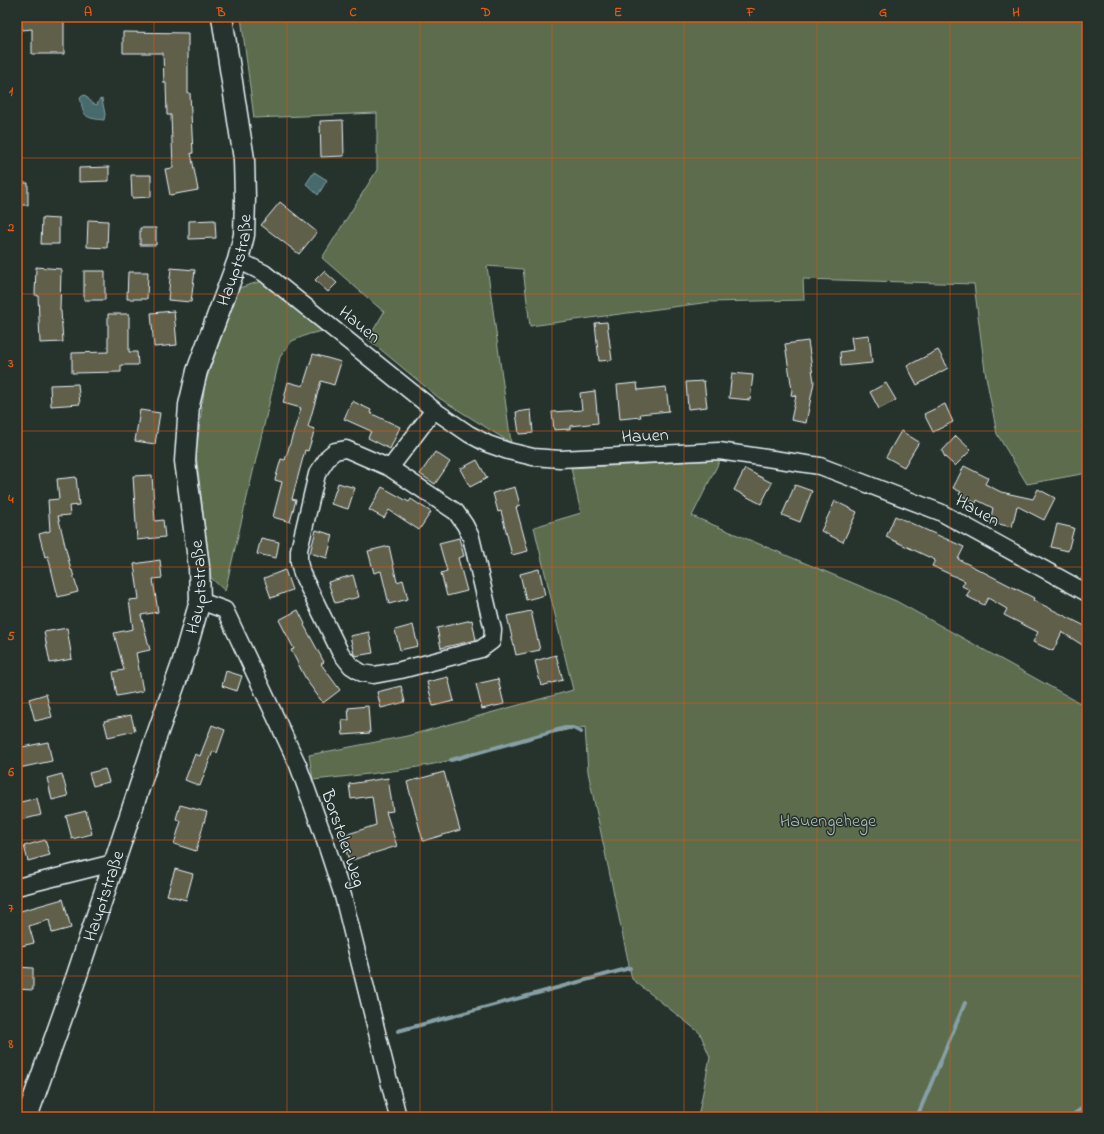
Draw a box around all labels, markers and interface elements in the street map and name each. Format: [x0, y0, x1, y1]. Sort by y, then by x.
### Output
text: A [84, 3, 92, 22]
text: B [216, 3, 226, 22]
text: C [349, 3, 357, 22]
text: D [480, 3, 491, 22]
text: E [614, 3, 622, 22]
text: F [746, 3, 756, 22]
text: G [879, 3, 887, 22]
text: H [1012, 3, 1020, 22]
text: 1 [9, 82, 14, 101]
street label: Hauptstraße [211, 213, 260, 310]
text: 2 [7, 218, 15, 237]
street label: Hauen [332, 301, 385, 351]
text: 3 [7, 354, 14, 373]
street label: Hauen [621, 423, 670, 451]
street label: Hauen [950, 489, 1004, 535]
text: 4 [7, 490, 14, 509]
street label: Hauptstraße [180, 538, 215, 637]
text: 5 [7, 627, 15, 646]
text: 6 [7, 763, 14, 782]
street label: Borsteler Weg [312, 785, 371, 891]
park label: Hauengehege [780, 809, 877, 836]
street label: Hauptstraße [78, 847, 133, 945]
text: 7 [8, 899, 14, 918]
text: 8 [8, 1035, 14, 1054]

